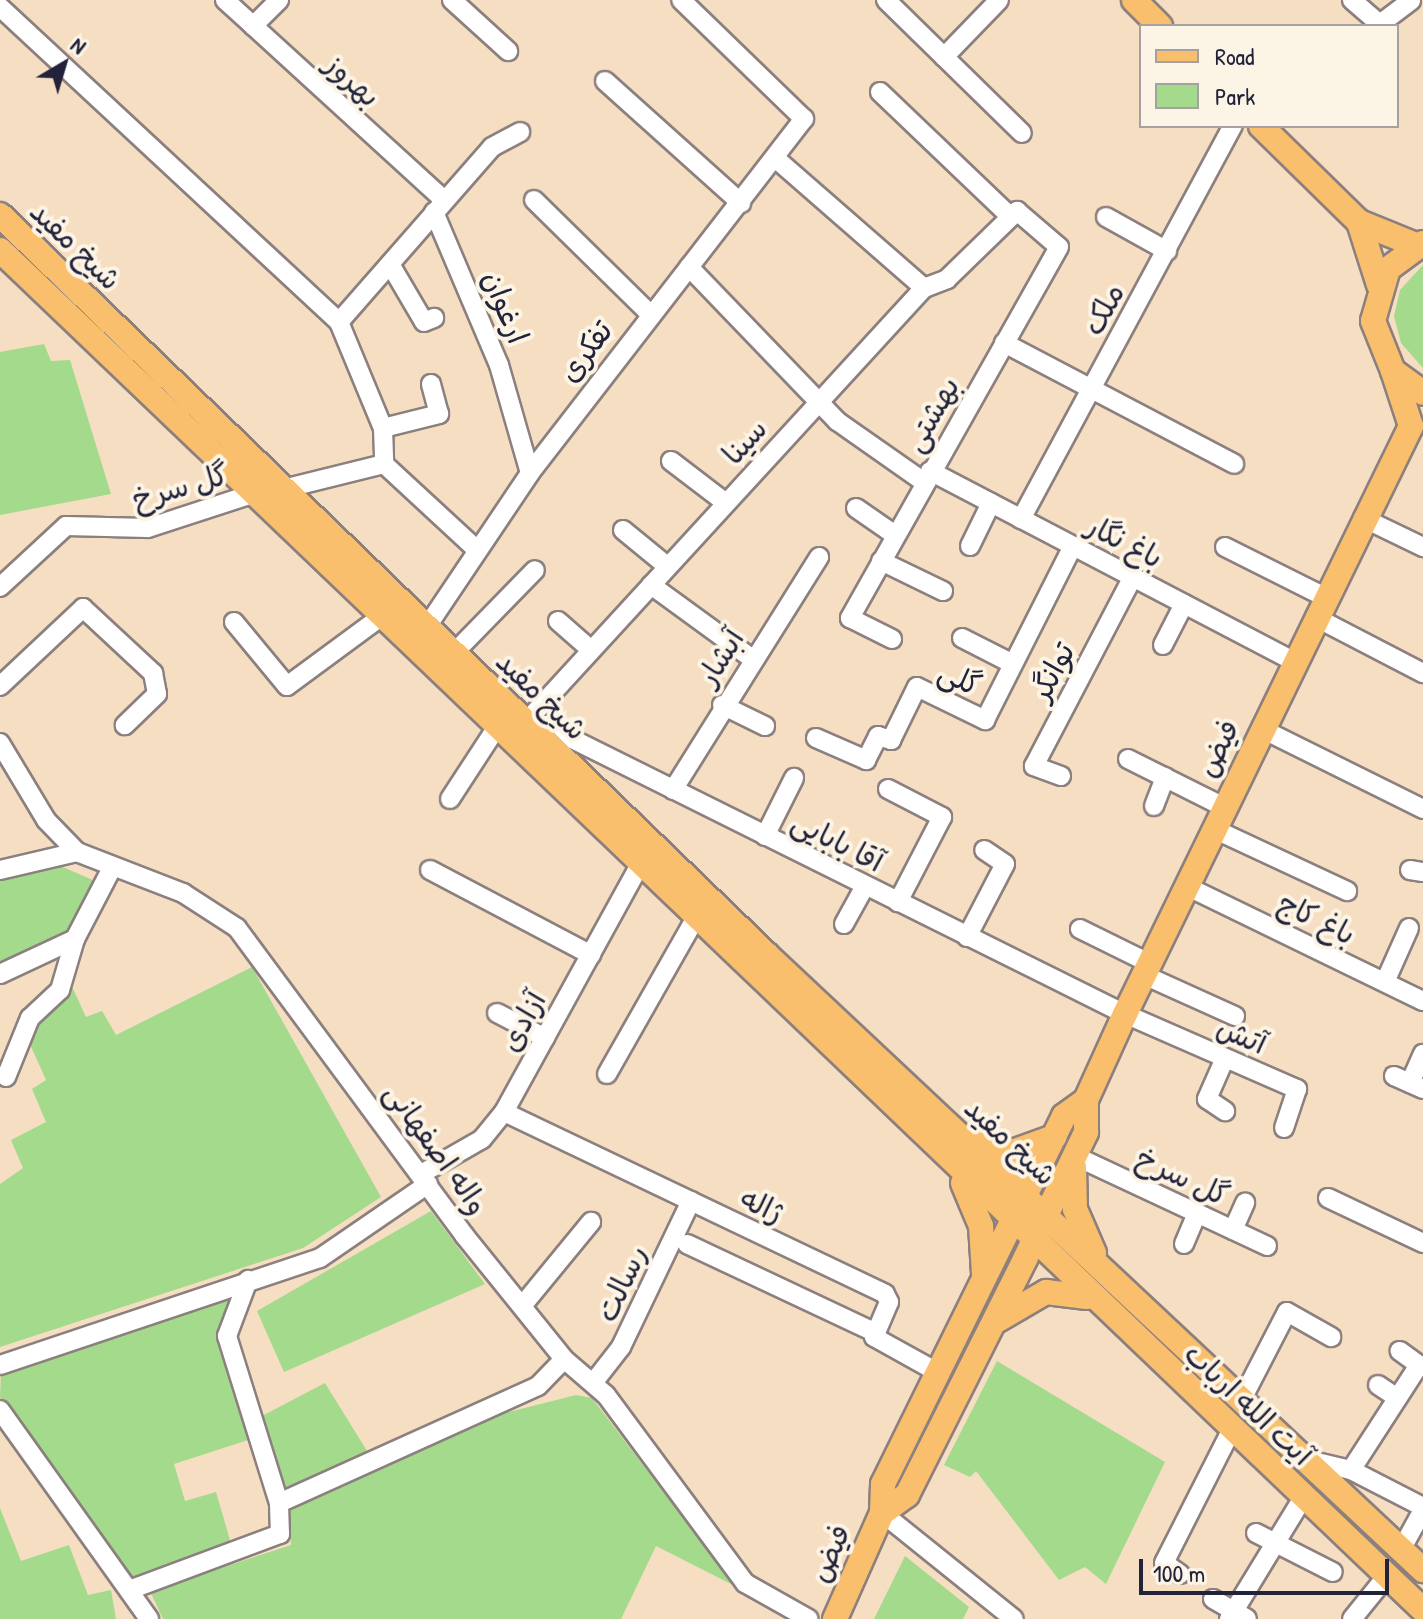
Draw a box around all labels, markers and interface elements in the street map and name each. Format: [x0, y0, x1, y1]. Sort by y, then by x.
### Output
north arrow [24, 24, 104, 104]
legend [1139, 24, 1399, 128]
text: N [65, 30, 93, 61]
text: Road [1215, 40, 1254, 72]
street label: بهروز [318, 46, 388, 114]
text: Park [1215, 80, 1255, 112]
street label: شیخ مفید [23, 193, 129, 297]
street label: ارغوان [475, 265, 537, 349]
street label: ملک [1074, 277, 1132, 341]
street label: تفکری [550, 313, 620, 389]
street label: بهشتی [895, 370, 967, 458]
street label: سینا [714, 411, 774, 471]
street label: گل سرخ [128, 455, 232, 517]
street label: باغ نگار [1081, 507, 1169, 575]
street label: آبشار [689, 622, 751, 692]
street label: توانگر [1022, 636, 1082, 706]
street label: شیخ مفید [489, 643, 595, 747]
street label: گلی [933, 653, 987, 703]
street label: فیض [1188, 713, 1246, 783]
street label: آقا بابایی [786, 803, 890, 879]
street label: باغ کاج [1273, 884, 1361, 952]
street label: آزادی [491, 985, 553, 1057]
street label: آتش [1212, 1009, 1272, 1061]
street label: واله اصفهانی [377, 1075, 497, 1221]
street label: شیخ مفید [958, 1089, 1064, 1193]
street label: گل سرخ [1131, 1139, 1235, 1213]
street label: ژاله [735, 1180, 789, 1230]
street label: رسالت [588, 1239, 654, 1327]
street label: آیت الله ارباب [1177, 1335, 1321, 1473]
street label: فیض [800, 1519, 858, 1587]
scale bar [1143, 1543, 1393, 1593]
text: 100 m [1153, 1557, 1205, 1589]

